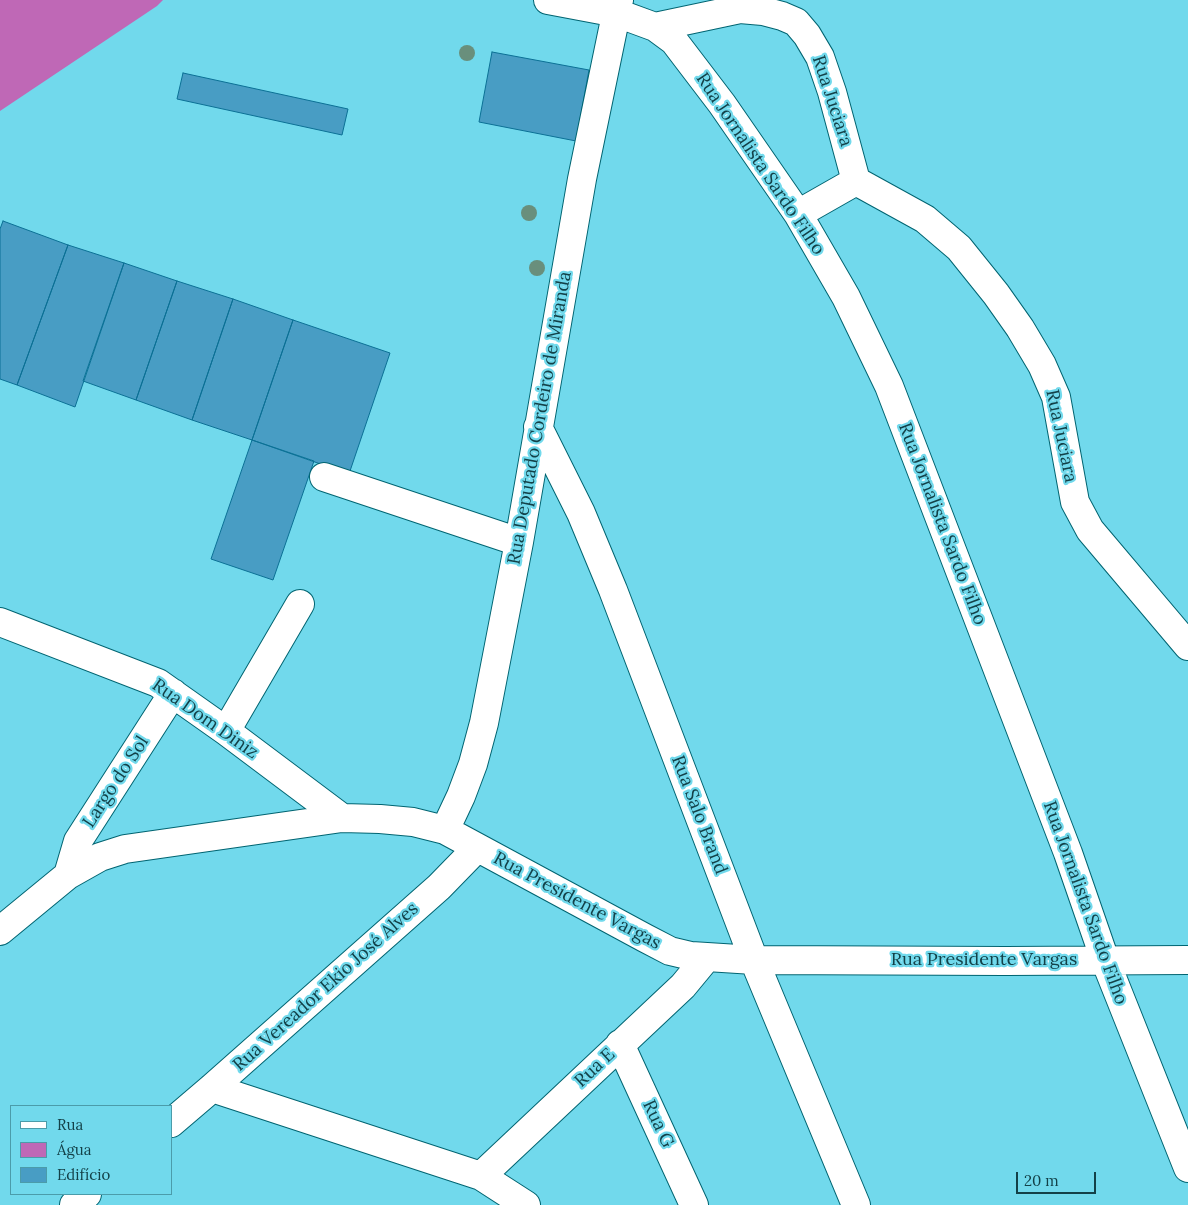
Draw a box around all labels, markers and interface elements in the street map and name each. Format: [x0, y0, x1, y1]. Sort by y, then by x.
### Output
street label: Rua Juciara [807, 53, 857, 149]
street label: Rua Jornalista Sardo Filho [691, 69, 829, 259]
street label: Rua Deputado Cordeiro de Miranda [504, 270, 576, 566]
street label: Rua Juciara [1041, 388, 1081, 484]
street label: Rua Jornalista Sardo Filho [893, 420, 991, 628]
street label: Rua Dom Diniz [148, 674, 262, 764]
street label: Largo do Sol [78, 732, 154, 832]
street label: Rua Salo Brand [666, 753, 732, 877]
street label: Rua Jornalista Sardo Filho [1038, 798, 1132, 1008]
street label: Rua Presidente Vargas [490, 848, 664, 954]
street label: Rua Vereador Ekio José Alves [229, 898, 423, 1076]
street label: Rua Presidente Vargas [891, 949, 1077, 971]
street label: Rua E [570, 1044, 620, 1092]
street label: Rua G [638, 1097, 678, 1151]
legend [10, 1105, 172, 1195]
text: Rua [57, 1115, 83, 1134]
text: Água [57, 1140, 91, 1159]
scale bar [1018, 1162, 1098, 1194]
text: Edifício [57, 1165, 110, 1184]
text: 20 m [1024, 1171, 1059, 1190]

